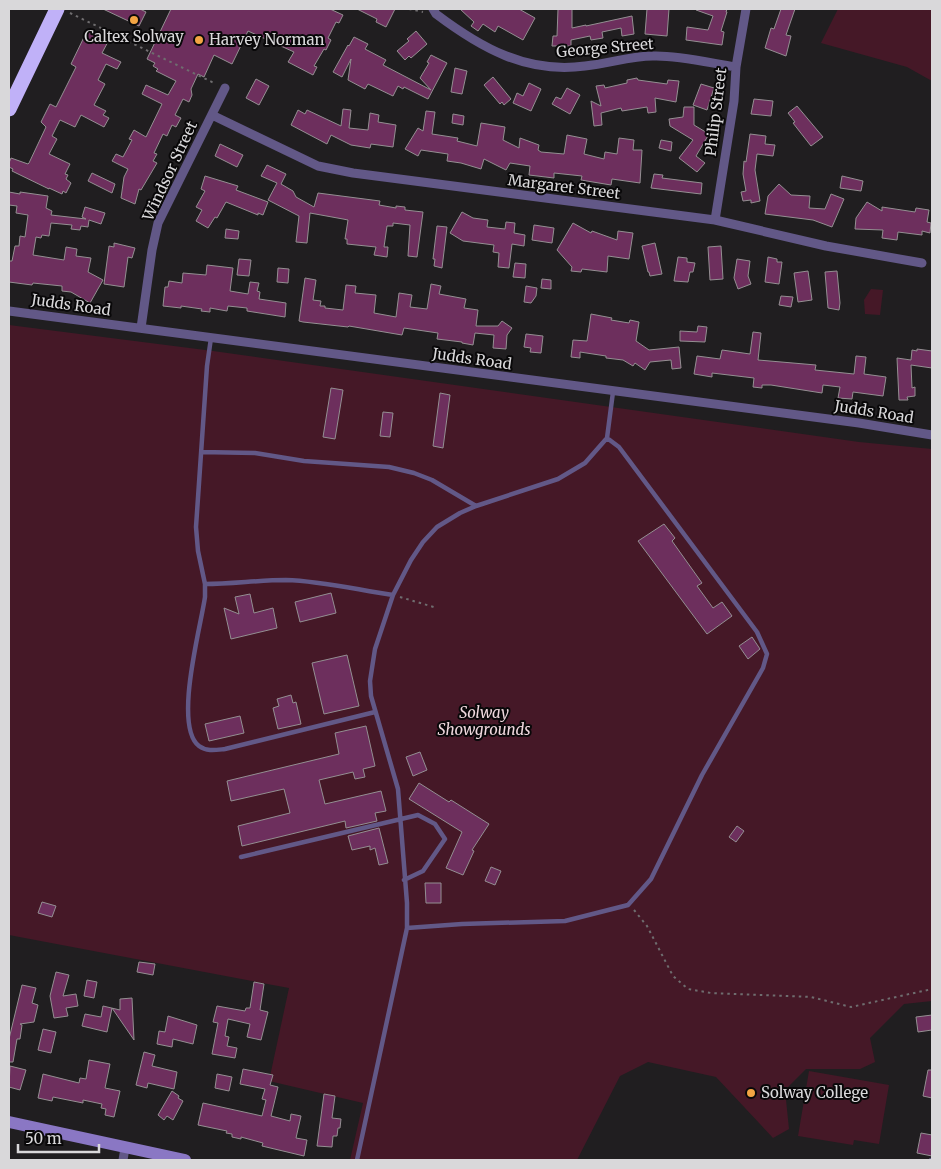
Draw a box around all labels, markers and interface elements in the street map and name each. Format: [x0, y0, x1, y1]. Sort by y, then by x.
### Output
marker: Caltex Solway [128, 14, 140, 26]
place label: Caltex Solway [84, 27, 184, 46]
place label: Harvey Norman [209, 30, 324, 49]
marker: Harvey Norman [193, 34, 205, 46]
street label: George Street [555, 34, 655, 61]
street label: Philip Street [701, 66, 730, 157]
street label: Windsor Street [138, 118, 201, 225]
street label: Margaret Street [507, 170, 621, 203]
street label: Judds Road [29, 289, 112, 319]
street label: Judds Road [430, 343, 513, 373]
street label: Judds Road [832, 396, 915, 427]
park label: Solway Showgrounds [437, 703, 531, 739]
place label: Solway College [761, 1083, 868, 1102]
marker: Solway College [745, 1087, 757, 1099]
scale bar [18, 1122, 99, 1154]
text: 50 m [25, 1129, 62, 1148]

